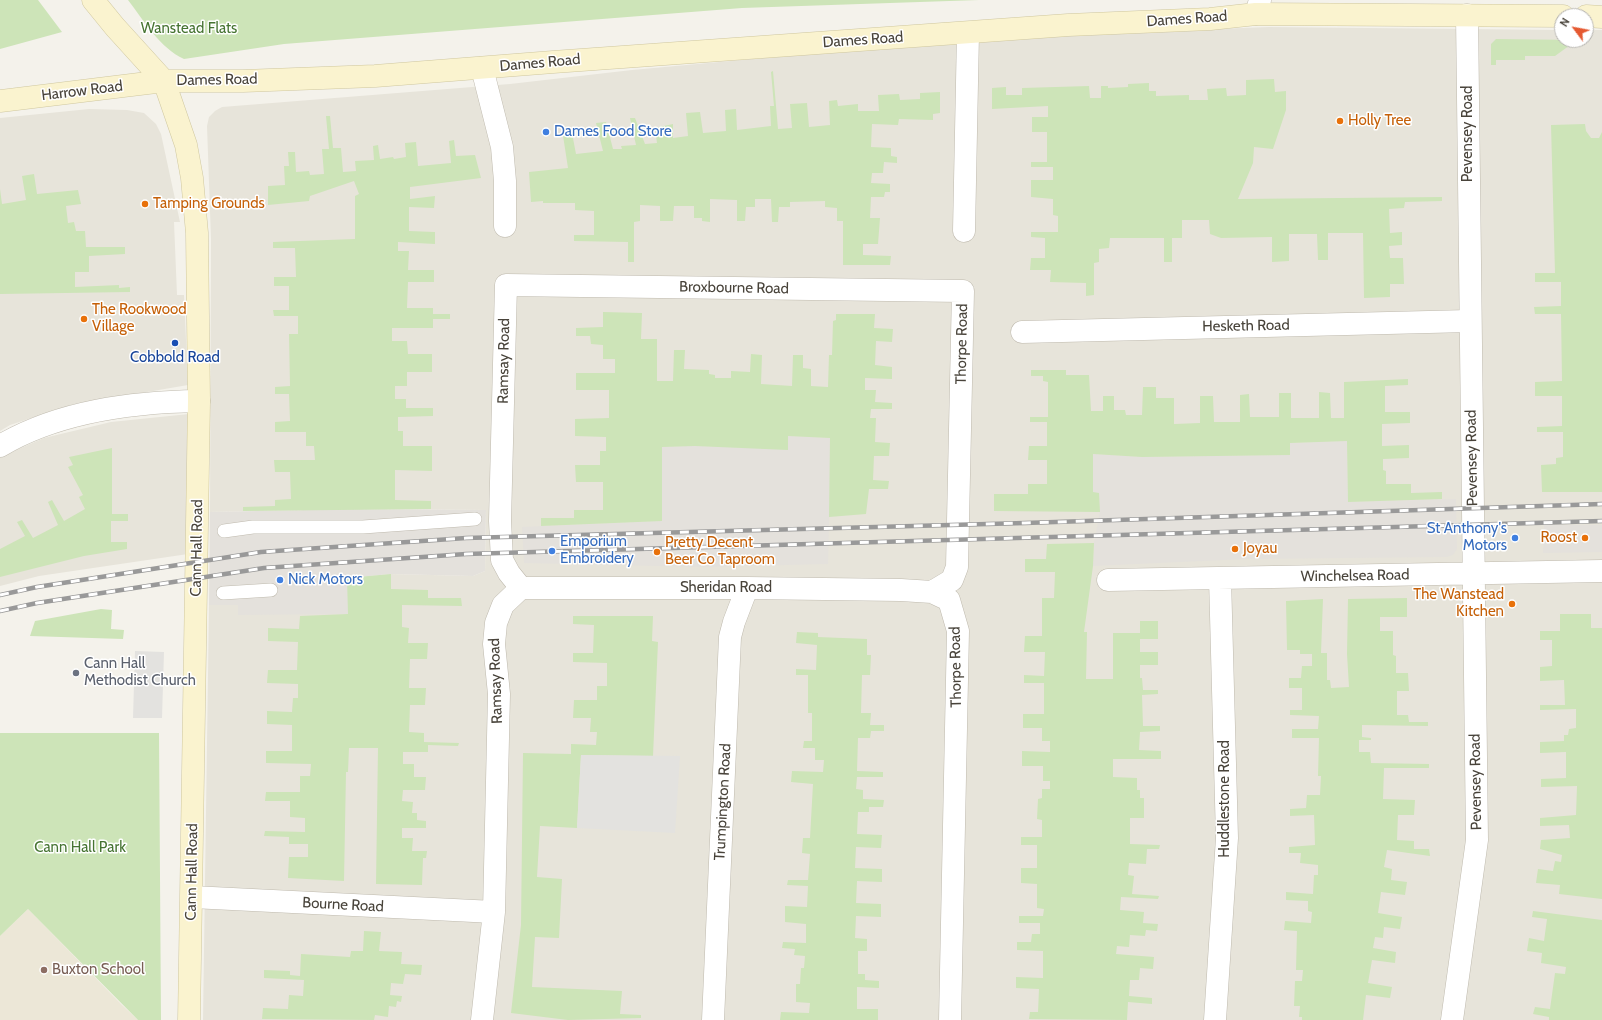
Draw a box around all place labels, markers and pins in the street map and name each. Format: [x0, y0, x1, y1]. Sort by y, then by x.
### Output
place label: Holly Tree [1348, 112, 1411, 130]
marker: Holly Tree [1335, 116, 1345, 126]
place label: Dames Food Store [554, 123, 672, 141]
marker: Dames Food Store [541, 127, 551, 137]
place label: Tamping Grounds [153, 195, 265, 213]
marker: Tamping Grounds [140, 199, 150, 209]
place label: The Rookwood Village [92, 301, 187, 336]
marker: The Rookwood Village [79, 314, 89, 324]
marker: Cobbold Road [170, 338, 180, 348]
place label: Cobbold Road [130, 349, 220, 367]
place label: St Anthony's Motors [1427, 520, 1507, 555]
place label: Roost [1540, 529, 1577, 547]
place label: Emporium Embroidery [560, 533, 634, 568]
marker: St Anthony's Motors [1510, 533, 1520, 543]
marker: Roost [1580, 533, 1590, 543]
place label: Pretty Decent Beer Co Taproom [665, 534, 775, 569]
place label: Joyau [1243, 540, 1277, 558]
marker: Joyau [1230, 544, 1240, 554]
marker: Emporium Embroidery [547, 546, 557, 556]
marker: Pretty Decent Beer Co Taproom [652, 547, 662, 557]
place label: Nick Motors [288, 571, 363, 589]
marker: Nick Motors [275, 575, 285, 585]
place label: The Wanstead Kitchen [1413, 586, 1504, 621]
marker: The Wanstead Kitchen [1507, 599, 1517, 609]
place label: Cann Hall Methodist Church [84, 655, 196, 690]
marker: Cann Hall Methodist Church [71, 668, 81, 678]
place label: Buxton School [52, 961, 145, 979]
marker: Buxton School [39, 965, 49, 975]

